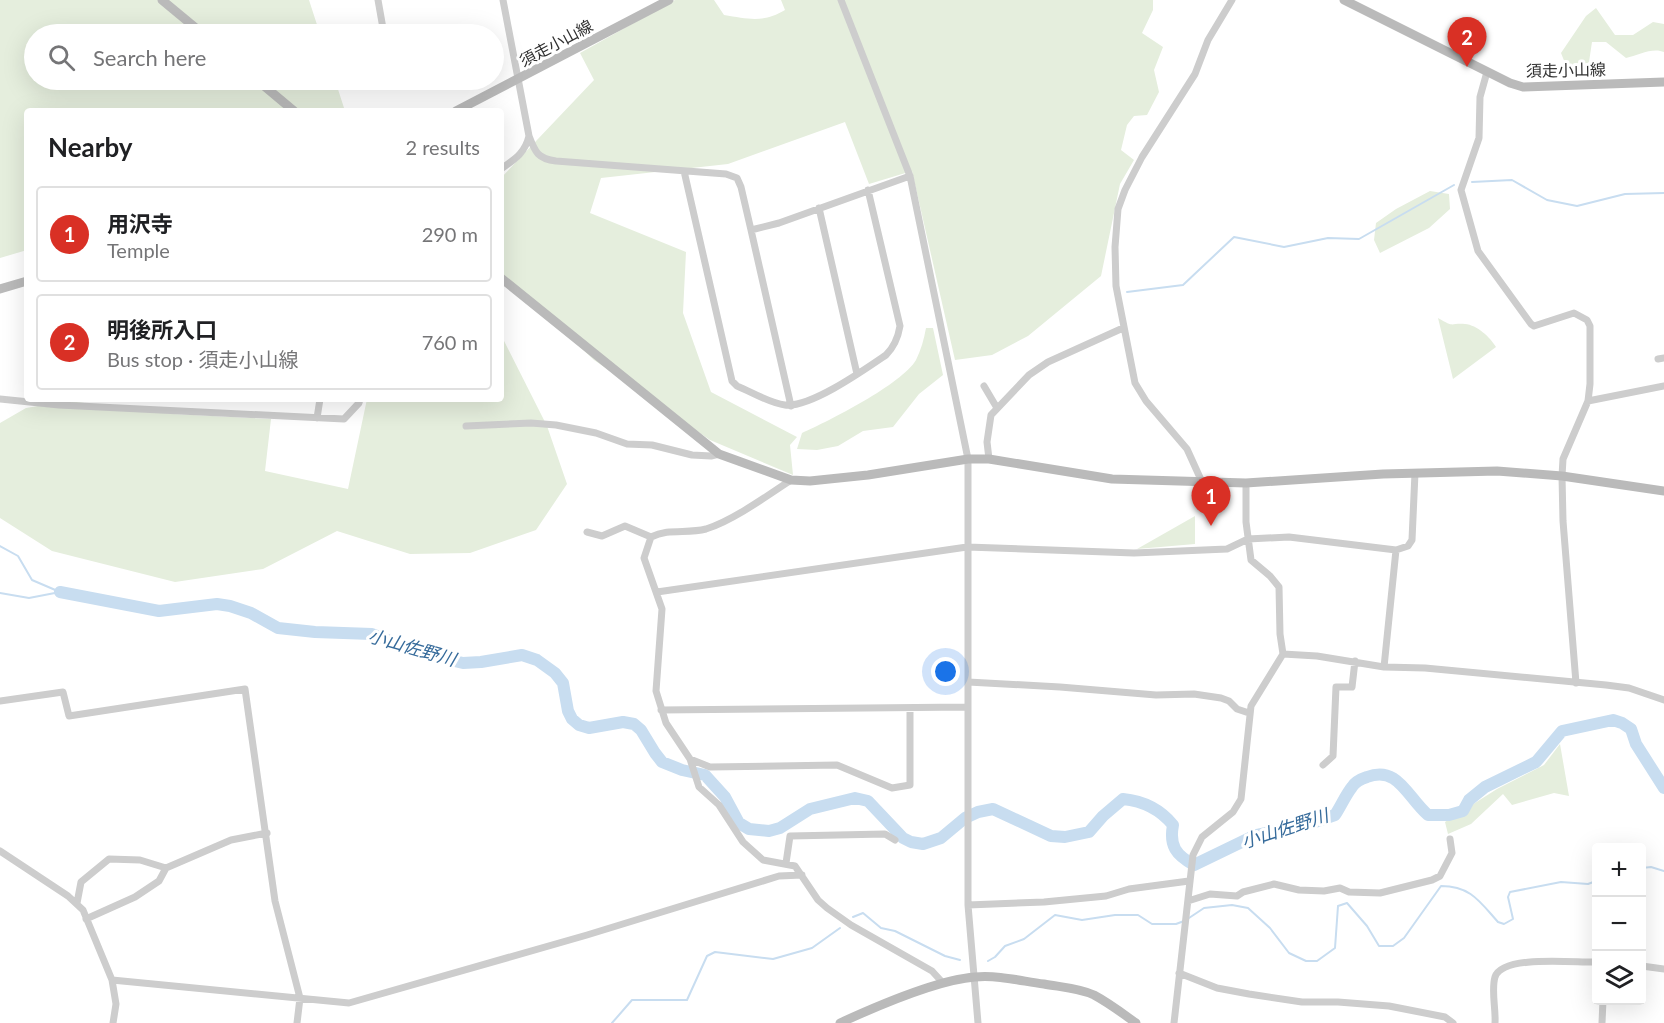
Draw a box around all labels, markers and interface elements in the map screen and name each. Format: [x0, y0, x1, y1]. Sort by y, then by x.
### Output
street label: 須走小山線 [516, 15, 596, 70]
pin: 2 [1448, 17, 1486, 67]
search box [24, 24, 504, 90]
icon: search [45, 41, 78, 74]
text: Search here [93, 44, 206, 71]
street label: 須走小山線 [1526, 59, 1606, 80]
text: Nearby [48, 131, 133, 163]
text: 2 results [405, 135, 480, 159]
text: 用沢寺 [107, 210, 173, 237]
text: 1 [64, 222, 75, 246]
text: 290 m [422, 222, 478, 246]
text: Temple [107, 238, 170, 262]
text: 明後所入口 [107, 316, 217, 343]
text: 2 [64, 330, 75, 354]
text: 760 m [422, 330, 478, 354]
text: Bus stop · 須走小山線 [107, 347, 298, 371]
pin: 1 [1192, 476, 1230, 526]
water label: 小山佐野川 [366, 624, 460, 671]
your location [931, 657, 960, 686]
water label: 小山佐野川 [1238, 803, 1333, 852]
map controls [1592, 843, 1646, 1005]
button: + [1592, 843, 1646, 897]
button: − [1592, 897, 1646, 951]
button: layers [1592, 951, 1646, 1005]

